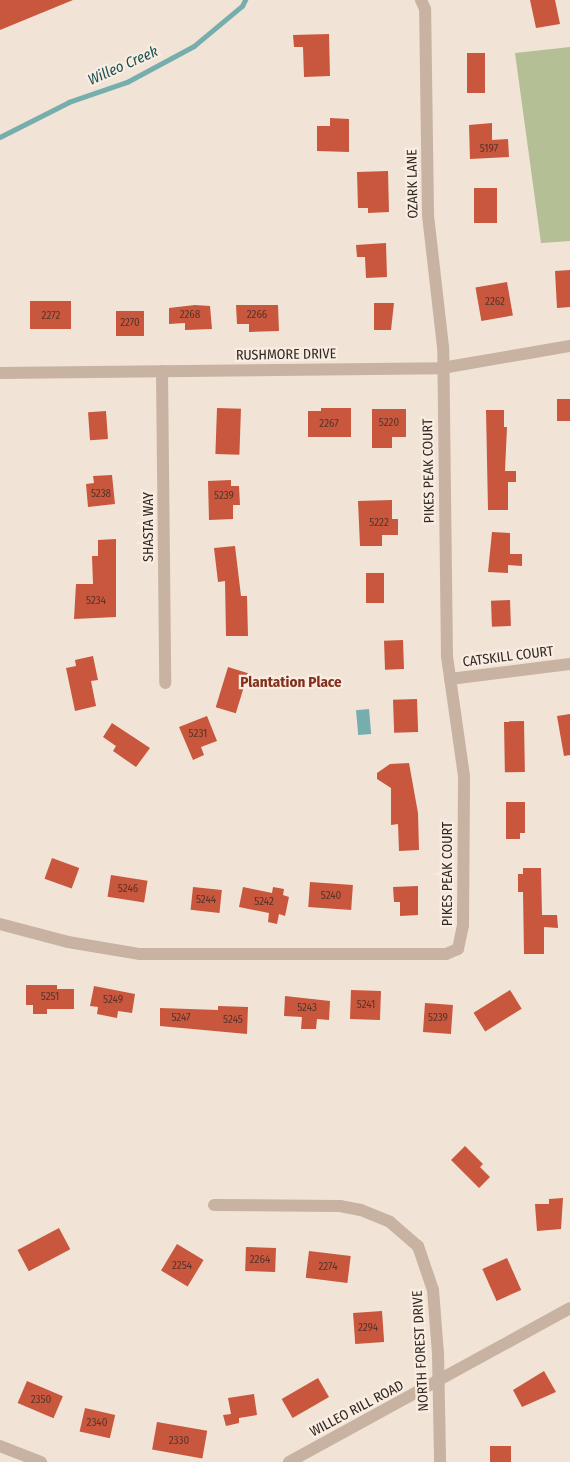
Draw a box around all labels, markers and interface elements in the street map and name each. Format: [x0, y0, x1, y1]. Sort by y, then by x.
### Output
water label: Willeo Creek [85, 43, 161, 89]
house number: 5197 [480, 142, 498, 156]
street label: OZARK LANE [404, 149, 422, 219]
house number: 2262 [485, 295, 505, 309]
house number: 2268 [180, 308, 200, 322]
house number: 2266 [247, 308, 267, 322]
house number: 2272 [42, 309, 60, 323]
house number: 2270 [120, 316, 140, 330]
street label: RUSHMORE DRIVE [236, 346, 336, 364]
house number: 5220 [379, 416, 399, 430]
house number: 2267 [319, 417, 339, 431]
street label: PIKES PEAK COURT [420, 419, 438, 523]
house number: 5238 [91, 487, 111, 501]
house number: 5239 [214, 489, 234, 503]
street label: SHASTA WAY [141, 492, 157, 562]
house number: 5222 [369, 516, 389, 530]
house number: 5234 [86, 594, 106, 608]
street label: CATSKILL COURT [462, 643, 554, 671]
district label: Plantation Place [240, 674, 342, 692]
house number: 5231 [189, 727, 207, 741]
street label: PIKES PEAK COURT [440, 822, 456, 926]
house number: 5246 [118, 882, 138, 896]
house number: 5240 [321, 889, 341, 903]
house number: 5244 [196, 893, 216, 907]
house number: 5242 [254, 895, 274, 909]
house number: 5251 [41, 990, 59, 1004]
house number: 5249 [103, 993, 123, 1007]
house number: 5241 [357, 998, 375, 1012]
house number: 5243 [297, 1001, 317, 1015]
house number: 5247 [171, 1011, 191, 1025]
house number: 5239 [428, 1011, 448, 1025]
house number: 5245 [223, 1013, 243, 1027]
house number: 2264 [250, 1253, 270, 1267]
house number: 2254 [172, 1259, 192, 1273]
house number: 2274 [318, 1260, 338, 1274]
street label: NORTH FOREST DRIVE [409, 1290, 433, 1412]
house number: 2294 [358, 1321, 378, 1335]
street label: WILLEO RILL ROAD [307, 1377, 407, 1441]
house number: 2350 [31, 1393, 51, 1407]
house number: 2340 [87, 1416, 107, 1430]
house number: 2330 [169, 1434, 189, 1448]

